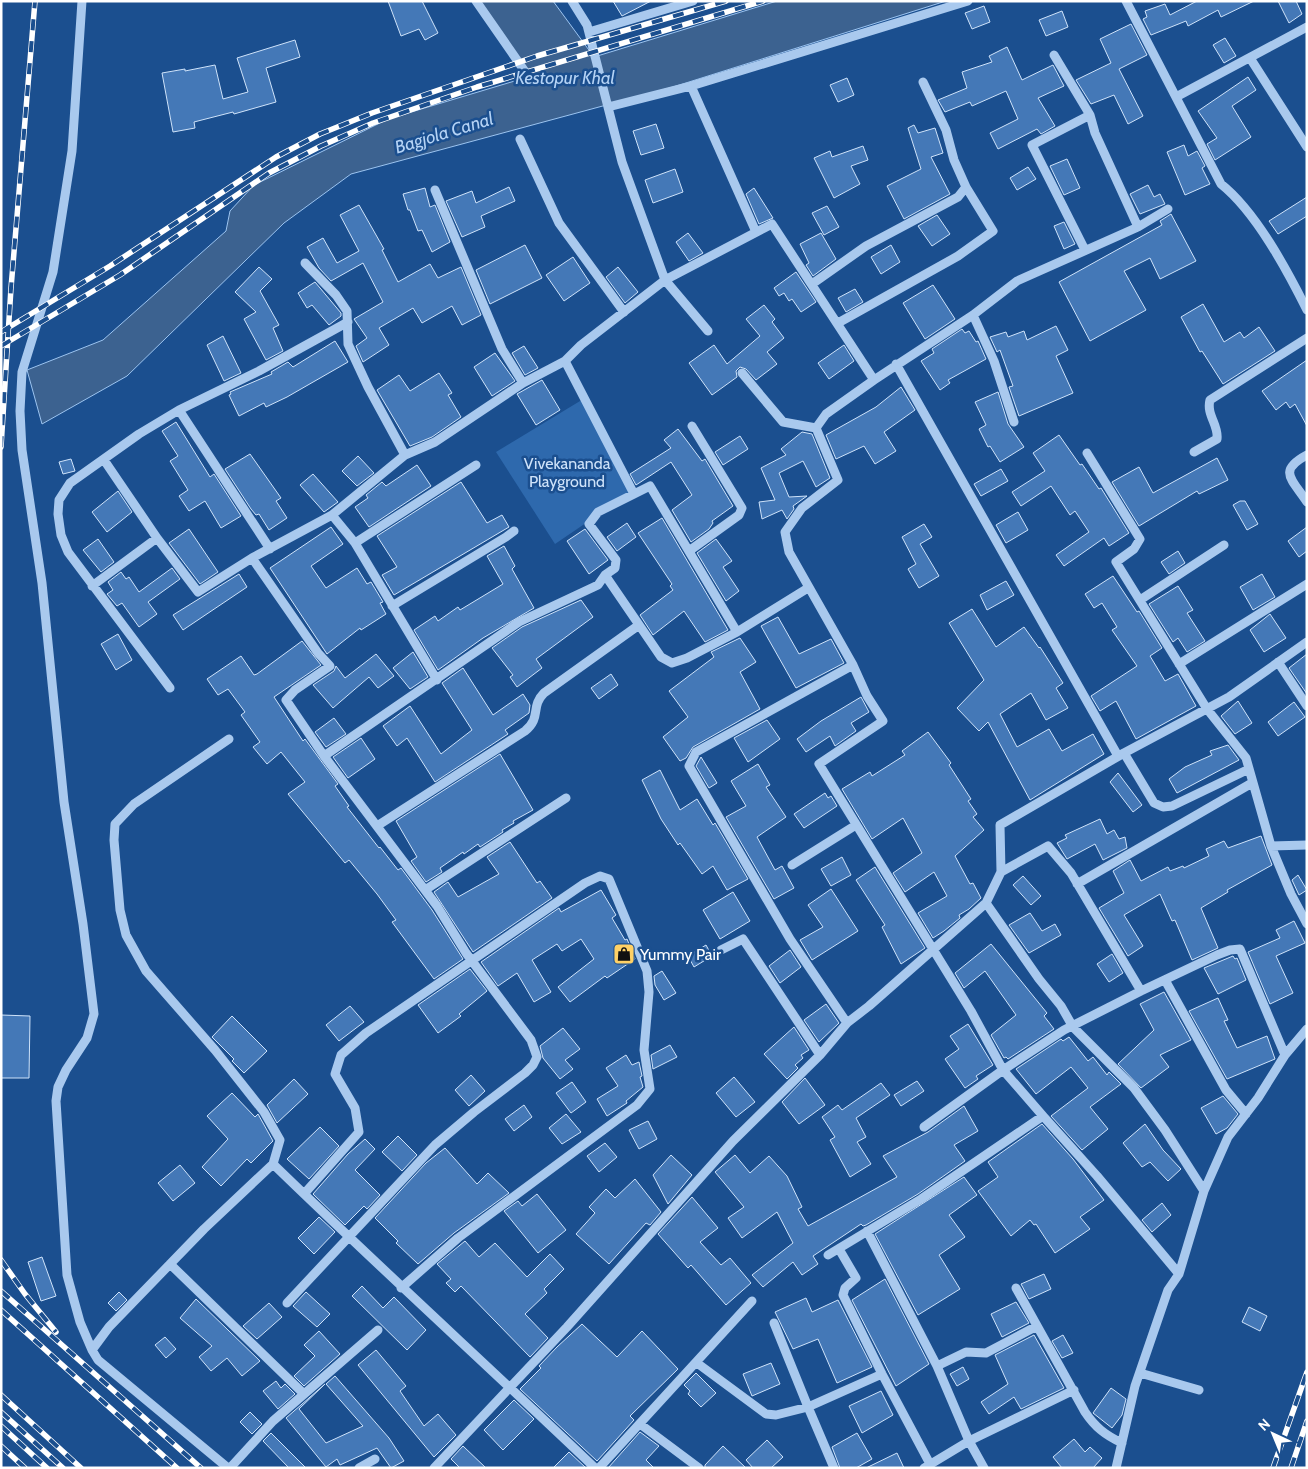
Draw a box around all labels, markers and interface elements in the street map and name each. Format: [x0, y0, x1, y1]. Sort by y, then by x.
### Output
water label: Kestopur Khal [515, 67, 616, 89]
water label: Bagjola Canal [392, 107, 497, 158]
park label: Vivekananda Playground [524, 454, 611, 491]
shop icon: Yummy Pair [612, 942, 636, 966]
place label: Yummy Pair [639, 945, 722, 964]
north arrow [1248, 1409, 1298, 1459]
text: N [1254, 1415, 1274, 1435]

